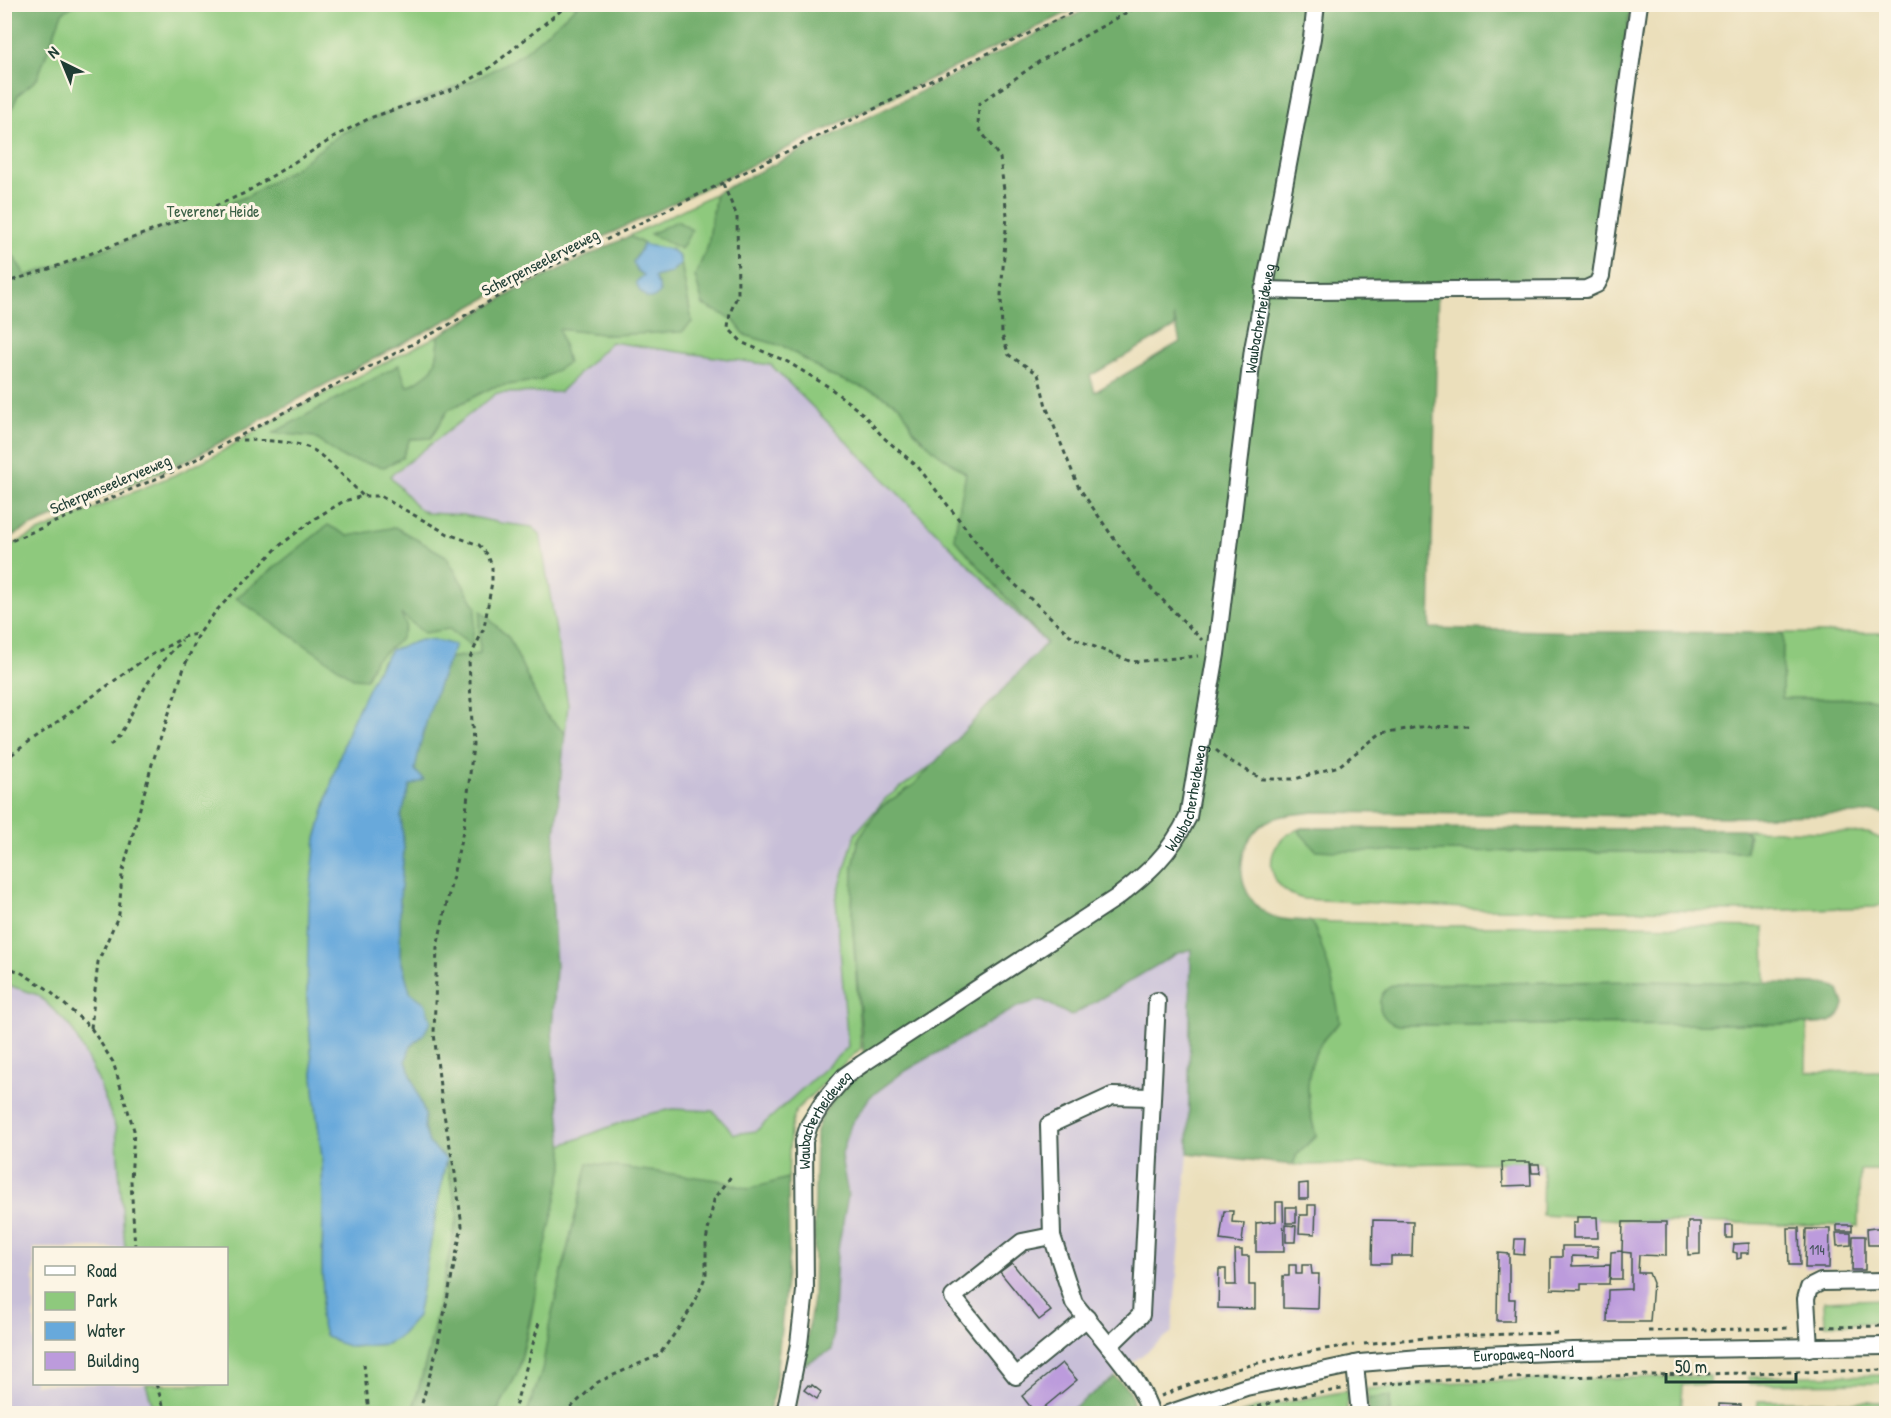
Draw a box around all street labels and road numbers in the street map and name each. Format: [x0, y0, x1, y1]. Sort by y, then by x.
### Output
street label: Scherpenseelerveeweg [478, 223, 602, 301]
street label: Waubacherheideweg [1239, 262, 1280, 375]
street label: Scherpenseelerveeweg [46, 449, 174, 519]
street label: Waubacherheideweg [1159, 743, 1211, 856]
street label: Waubacherheideweg [793, 1064, 856, 1169]
street label: Europaweg-Noord [1473, 1340, 1574, 1367]

